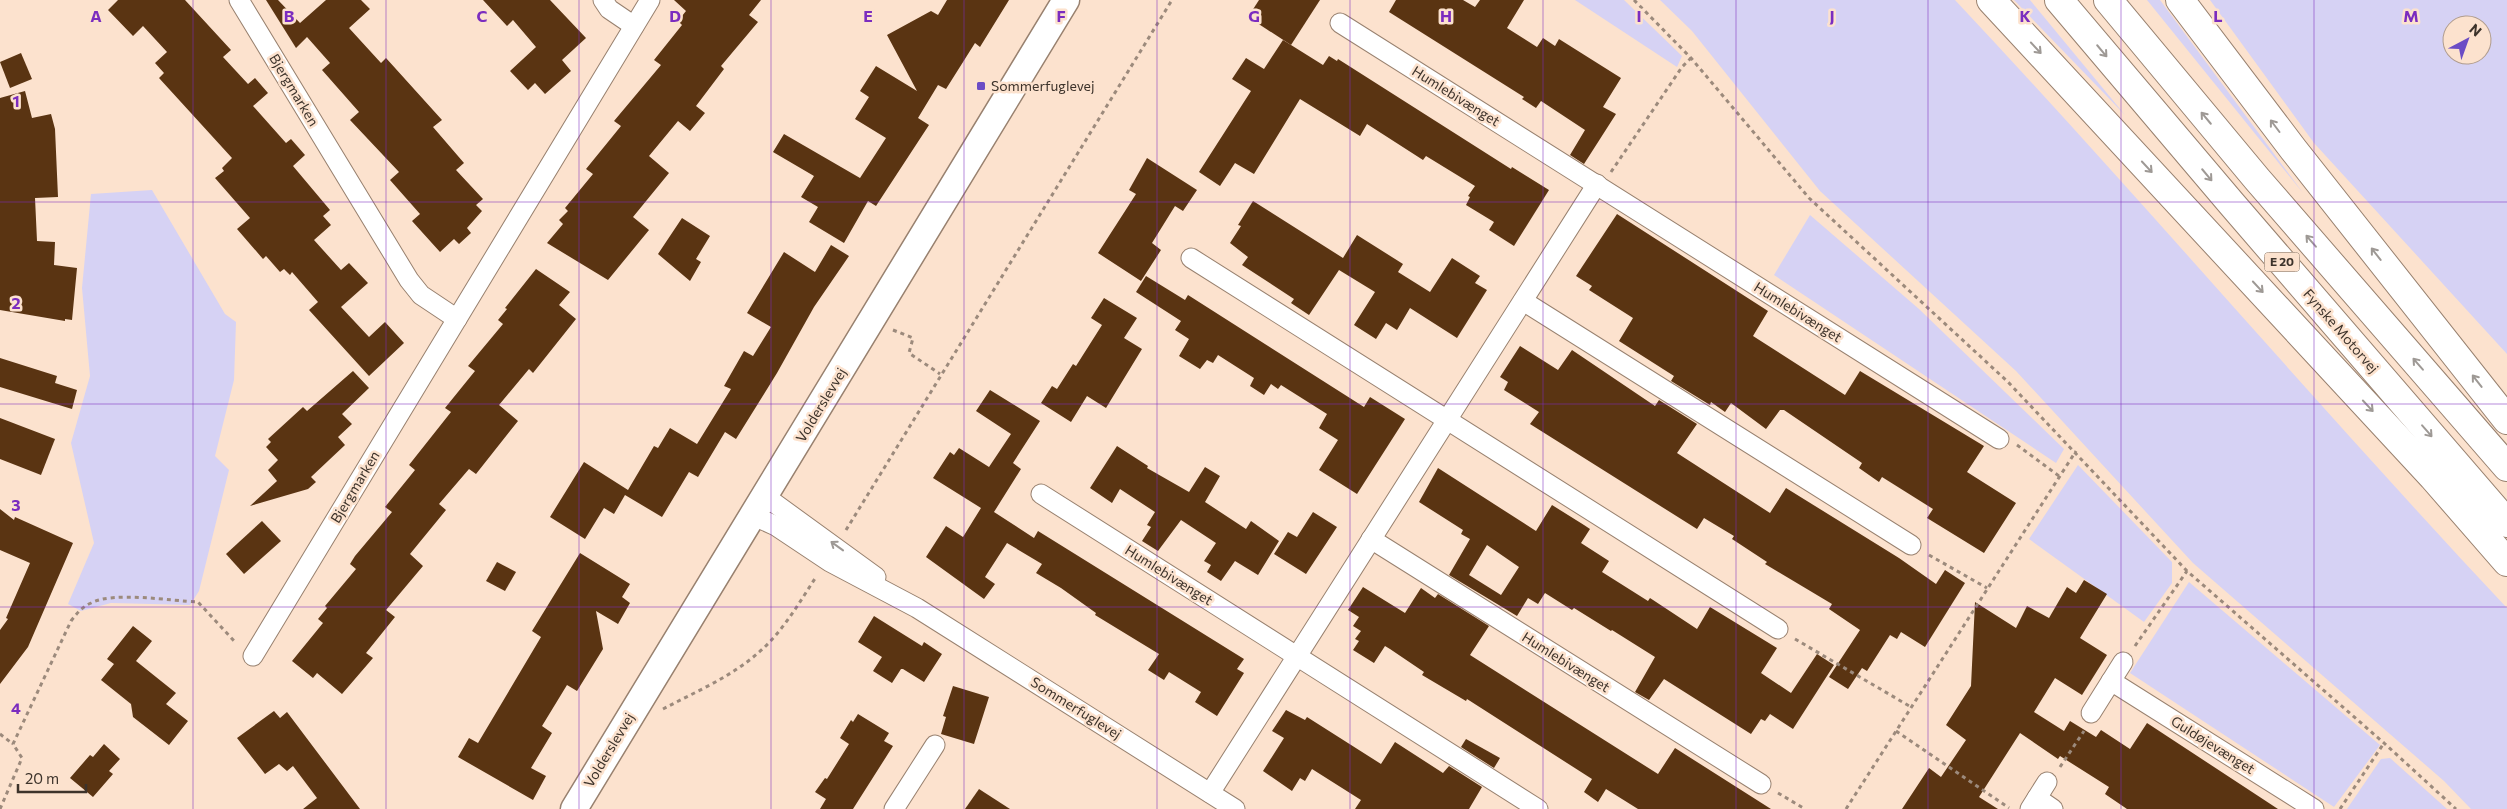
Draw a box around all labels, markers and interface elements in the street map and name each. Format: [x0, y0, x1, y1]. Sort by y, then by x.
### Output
text: A [90, 6, 102, 25]
text: B [284, 6, 295, 25]
text: C [477, 6, 488, 25]
text: D [669, 6, 681, 25]
text: E [863, 6, 873, 25]
text: F [1056, 6, 1066, 25]
text: G [1248, 6, 1260, 25]
text: H [1440, 6, 1452, 25]
text: I [1636, 6, 1642, 25]
text: J [1829, 6, 1835, 25]
text: K [2019, 6, 2031, 25]
text: L [2213, 6, 2223, 25]
text: M [2403, 6, 2419, 25]
north arrow [2442, 15, 2492, 65]
text: N [2466, 20, 2485, 40]
one-way arrow [2030, 42, 2042, 55]
one-way arrow [2096, 44, 2108, 57]
street label: Bjergmarken [266, 51, 323, 129]
street label: Humlebivænget [1409, 62, 1504, 129]
place label: Sommerfuglevej [991, 77, 1095, 94]
marker: Sommerfuglevej [975, 80, 987, 92]
text: 1 [12, 91, 20, 110]
one-way arrow [2201, 111, 2212, 124]
one-way arrow [2270, 120, 2281, 133]
one-way arrow [2141, 161, 2153, 174]
one-way arrow [2201, 168, 2212, 181]
one-way arrow [2306, 235, 2317, 248]
one-way arrow [2370, 248, 2381, 261]
road number: E 20 [2264, 252, 2300, 272]
street label: Humlebivænget [1751, 278, 1846, 345]
one-way arrow [2252, 280, 2264, 293]
street label: Fynske Motorvej [2300, 285, 2383, 376]
text: 2 [11, 293, 21, 312]
one-way arrow [2412, 358, 2424, 371]
street label: Volderslevvej [792, 365, 849, 445]
one-way arrow [2471, 375, 2482, 388]
one-way arrow [2362, 400, 2374, 412]
one-way arrow [2421, 424, 2433, 437]
street label: Bjergmarken [326, 448, 383, 526]
text: 3 [11, 495, 21, 514]
one-way arrow [830, 541, 844, 551]
street label: Humlebivænget [1122, 541, 1217, 608]
street label: Humlebivænget [1519, 628, 1614, 695]
street label: Sommerfuglevej [1028, 673, 1125, 742]
text: 4 [11, 698, 21, 717]
street label: Volderslevvej [580, 710, 637, 790]
street label: Guldøjevænget [2168, 712, 2259, 777]
scale bar [18, 762, 85, 794]
text: 20 m [25, 769, 59, 787]

